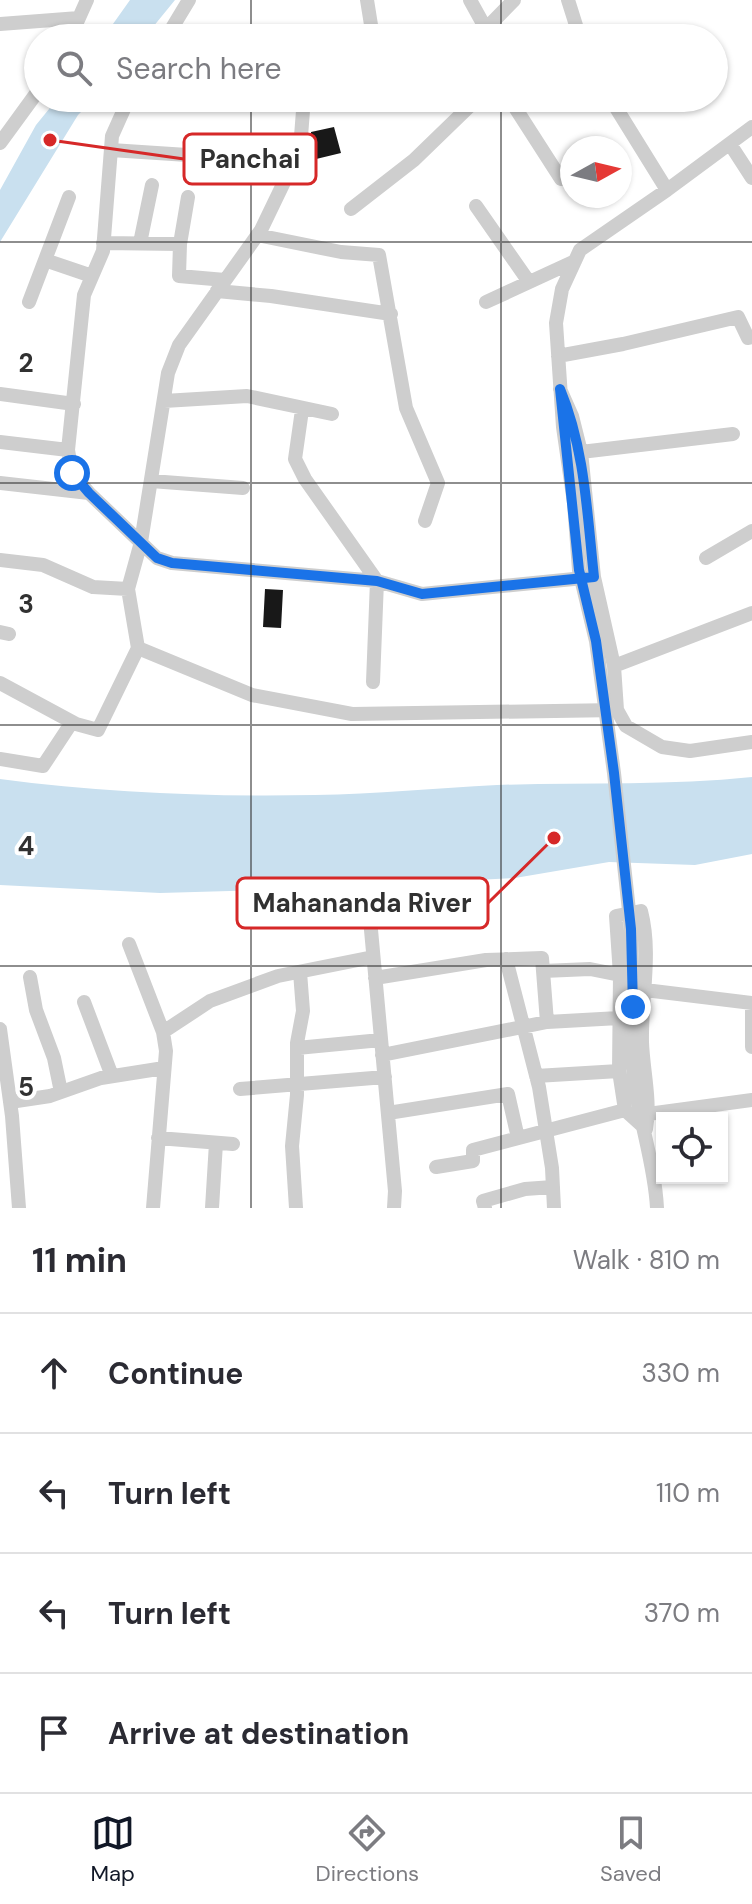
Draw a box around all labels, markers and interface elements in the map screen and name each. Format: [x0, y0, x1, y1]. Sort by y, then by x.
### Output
search box [24, 24, 728, 112]
icon: search [52, 46, 96, 90]
text: Search here [116, 49, 282, 88]
callout: Panchai [184, 134, 316, 184]
north arrow [560, 136, 632, 208]
text: Panchai [200, 142, 300, 176]
text: 2 [18, 346, 34, 380]
route start [54, 455, 90, 491]
text: 3 [18, 587, 34, 621]
text: 4 [18, 829, 34, 863]
callout: Mahananda River [237, 878, 488, 928]
text: Mahananda River [252, 886, 472, 920]
route end [615, 989, 651, 1025]
text: 5 [18, 1070, 34, 1104]
map controls [656, 1112, 728, 1184]
button: locate [656, 1112, 728, 1184]
text: 11 min [32, 1238, 127, 1283]
text: Walk · 810 m [573, 1243, 720, 1277]
icon: ahead [32, 1351, 76, 1395]
text: Continue [108, 1354, 243, 1393]
text: 330 m [641, 1356, 720, 1390]
icon: left [32, 1471, 76, 1515]
text: Turn left [108, 1474, 231, 1513]
text: 110 m [656, 1476, 720, 1510]
icon: left [32, 1591, 76, 1635]
text: Turn left [108, 1594, 231, 1633]
text: 370 m [644, 1596, 720, 1630]
icon: arrive [32, 1711, 76, 1755]
text: Arrive at destination [108, 1714, 409, 1753]
tab: Map [90, 1811, 135, 1888]
tab: Directions [316, 1811, 419, 1888]
tab: Saved [600, 1811, 662, 1888]

